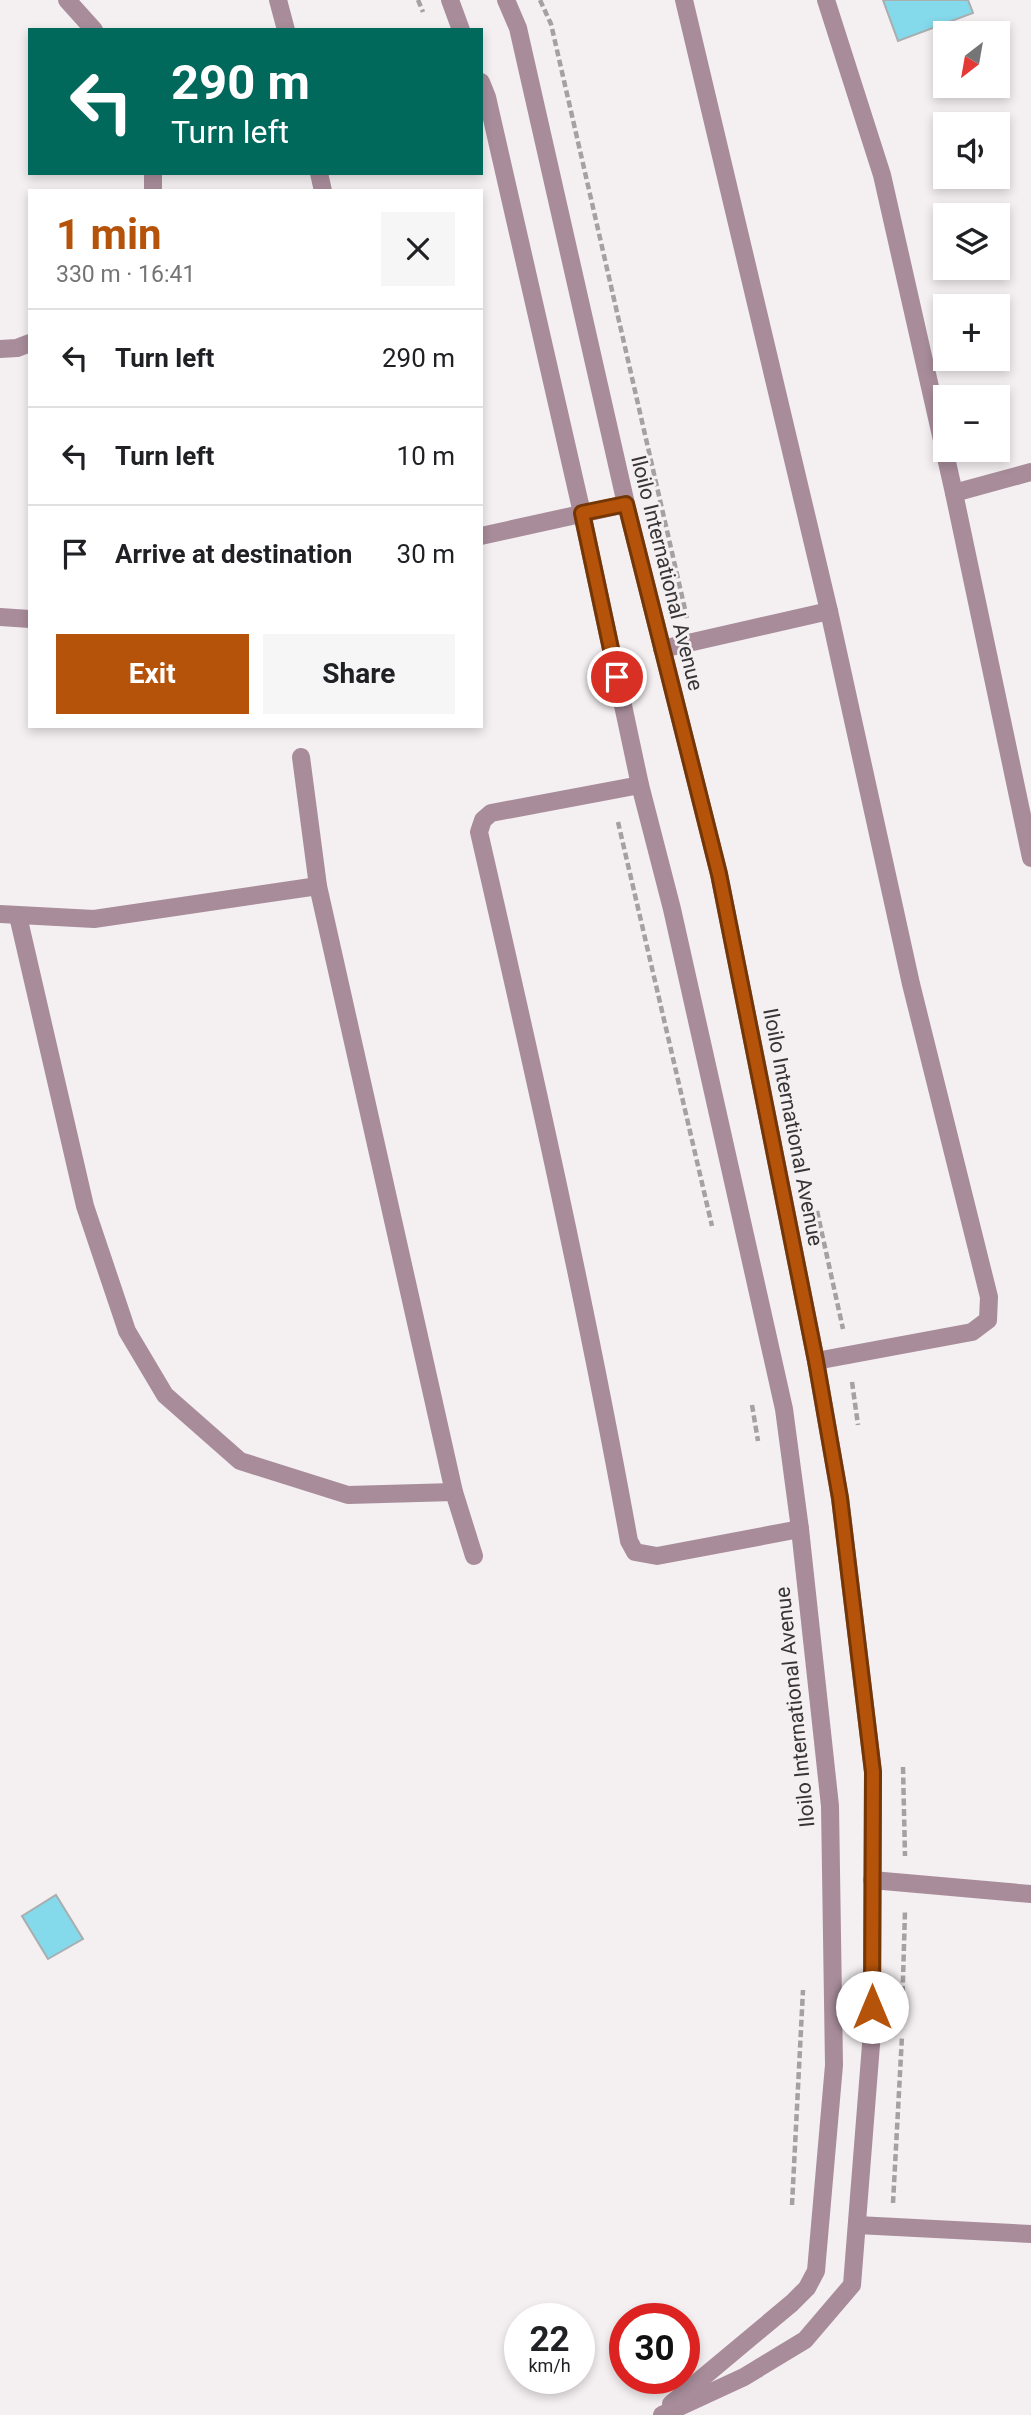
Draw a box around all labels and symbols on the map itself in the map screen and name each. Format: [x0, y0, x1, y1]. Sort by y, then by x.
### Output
north arrow [933, 21, 1010, 98]
street label: Iloilo International Avenue [626, 453, 708, 693]
pin [587, 647, 647, 707]
street label: Iloilo International Avenue [758, 1006, 828, 1248]
street label: Iloilo International Avenue [770, 1586, 820, 1828]
position arrow [835, 1970, 909, 2044]
speed limit sign: 30 [609, 2303, 700, 2394]

